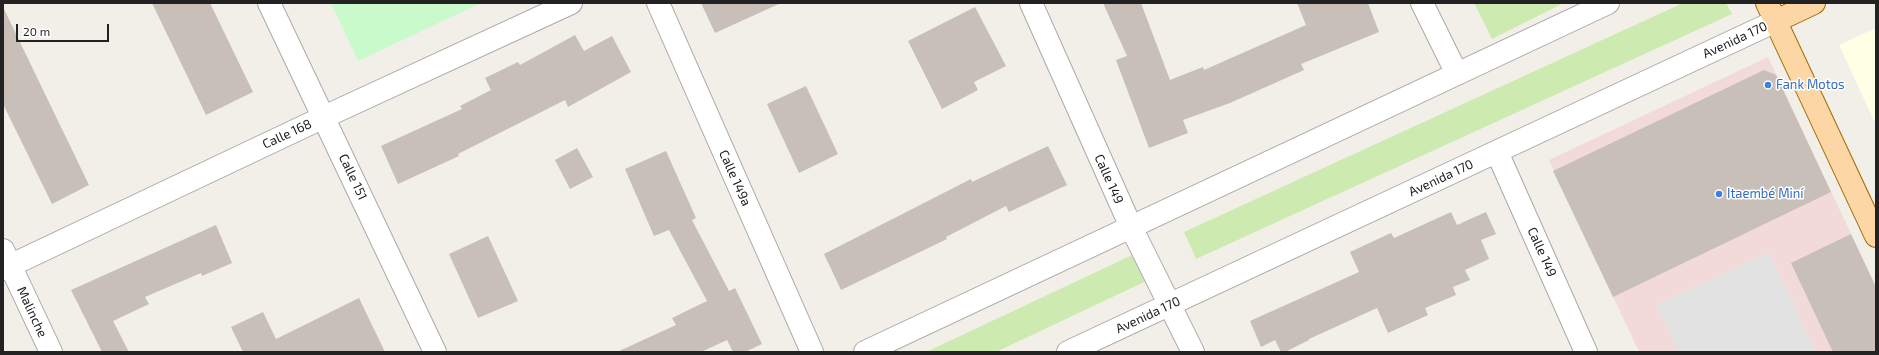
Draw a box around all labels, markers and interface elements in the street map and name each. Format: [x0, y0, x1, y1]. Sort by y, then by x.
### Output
scale bar [18, 16, 111, 42]
street label: Avenida 170 [1700, 18, 1770, 62]
text: 20 m [23, 24, 50, 38]
place label: Fank Motos [1776, 77, 1845, 93]
marker: Fank Motos [1763, 80, 1773, 90]
street label: Calle 168 [260, 116, 314, 152]
street label: Calle 149a [716, 147, 754, 209]
street label: Calle 151 [335, 151, 371, 203]
street label: Calle 149 [1091, 152, 1127, 206]
street label: Avenida 170 [1406, 156, 1476, 200]
place label: Itaembé Miní [1727, 186, 1804, 202]
marker: Itaembé Miní [1714, 189, 1724, 199]
street label: Calle 149 [1524, 225, 1560, 279]
street label: Malinche [14, 284, 50, 340]
street label: Avenida 170 [1113, 293, 1183, 337]

